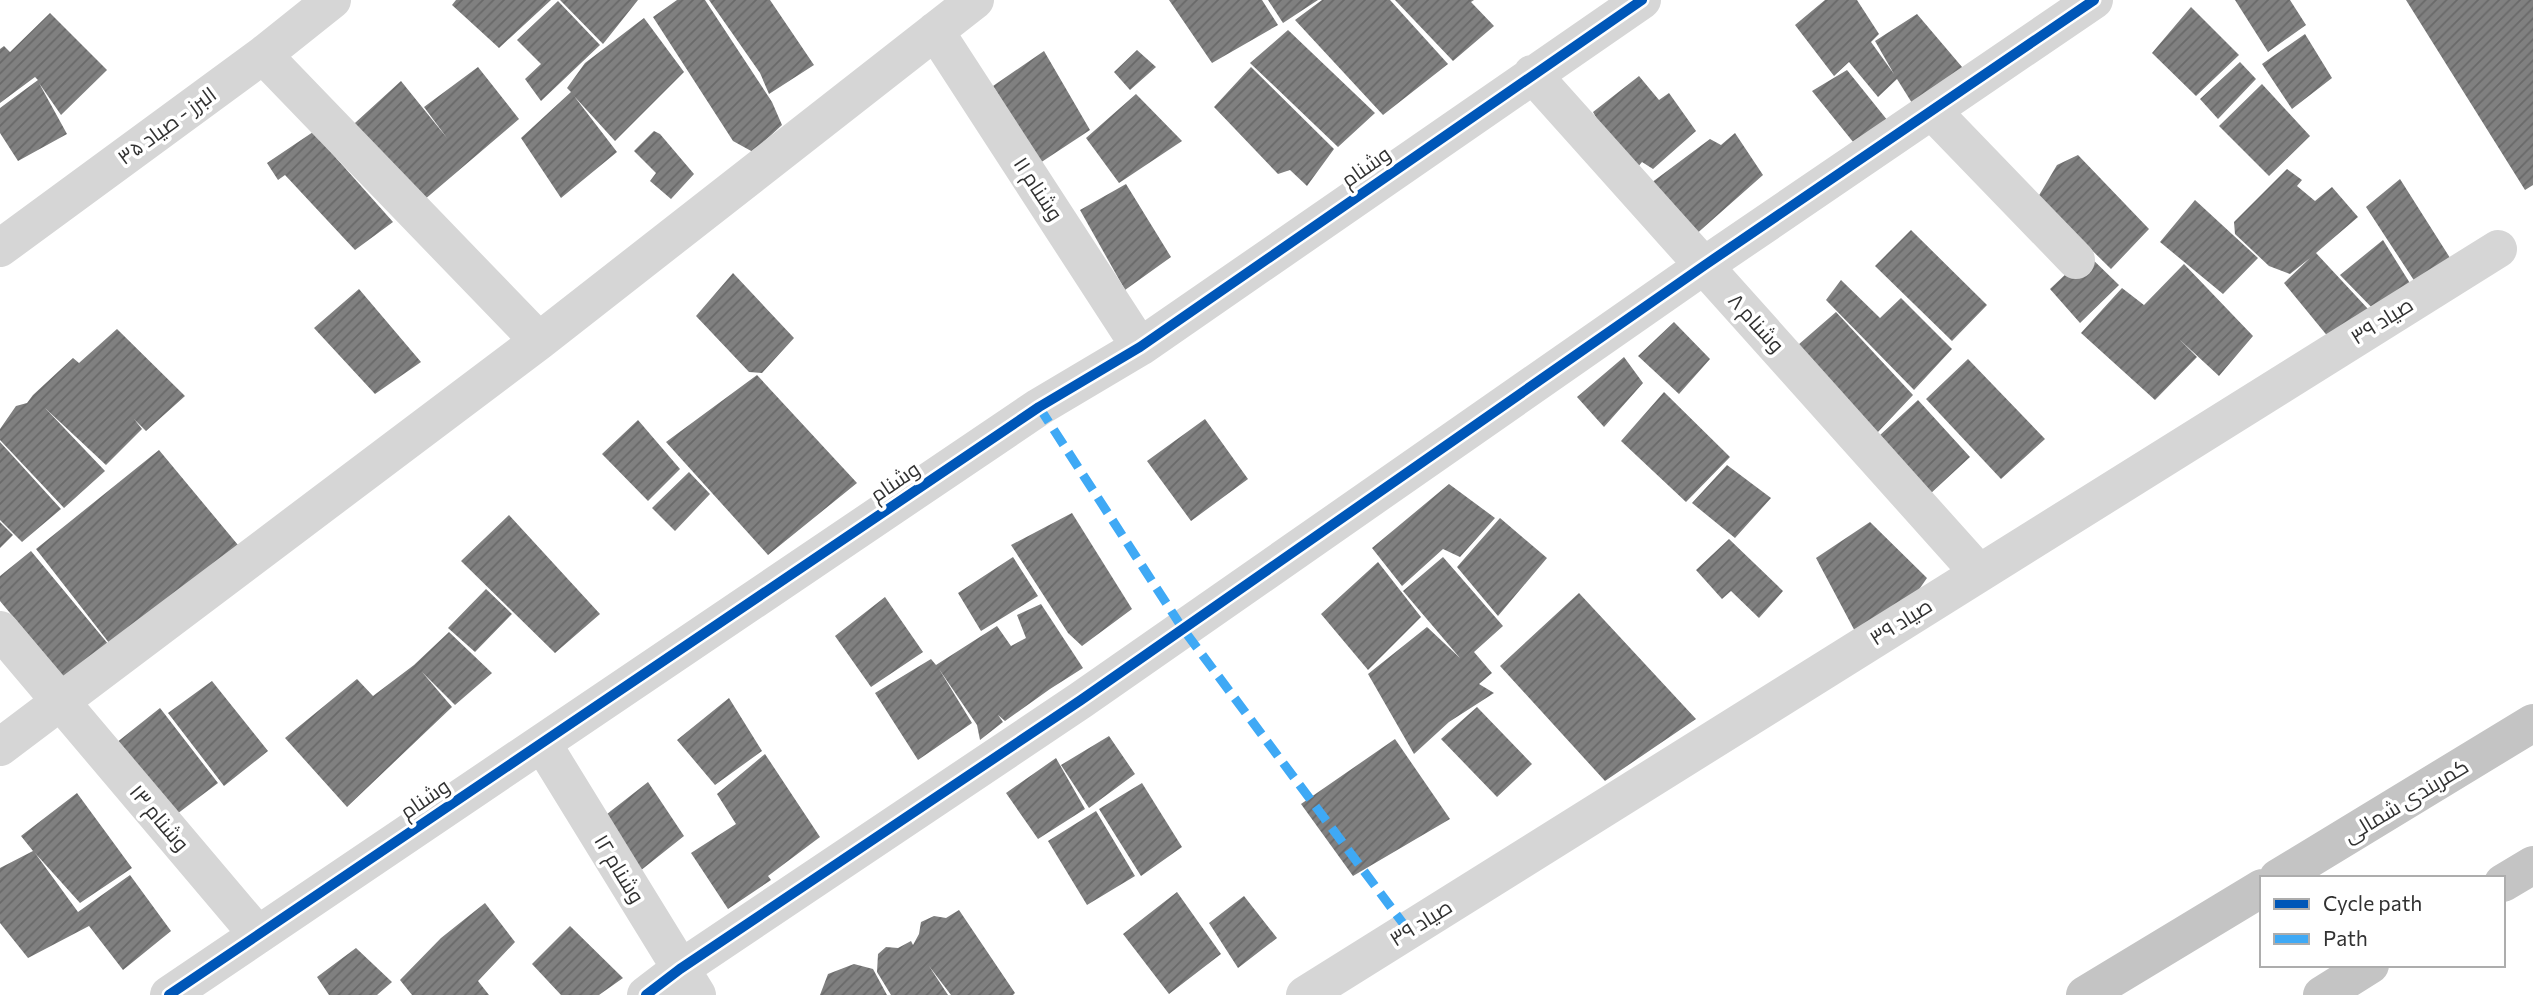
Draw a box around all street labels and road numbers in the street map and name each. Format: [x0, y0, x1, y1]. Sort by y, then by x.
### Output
street label: البرز - صیاد ۳۵ [112, 81, 221, 170]
street label: وشنام [1336, 140, 1396, 194]
street label: وشنام ۱۱ [1007, 151, 1069, 227]
street label: وشنام ۸ [1722, 287, 1790, 359]
street label: صیاد ۳۹ [2345, 291, 2417, 349]
street label: وشنام [865, 455, 925, 509]
street label: صیاد ۳۹ [1864, 592, 1936, 650]
street label: کمربندی شمالی [2338, 753, 2473, 849]
street label: وشنام [395, 772, 455, 826]
street label: وشنام ۱۳ [123, 779, 195, 857]
street label: وشنام ۱۲ [587, 829, 651, 909]
street label: صیاد ۳۹ [1384, 893, 1456, 951]

